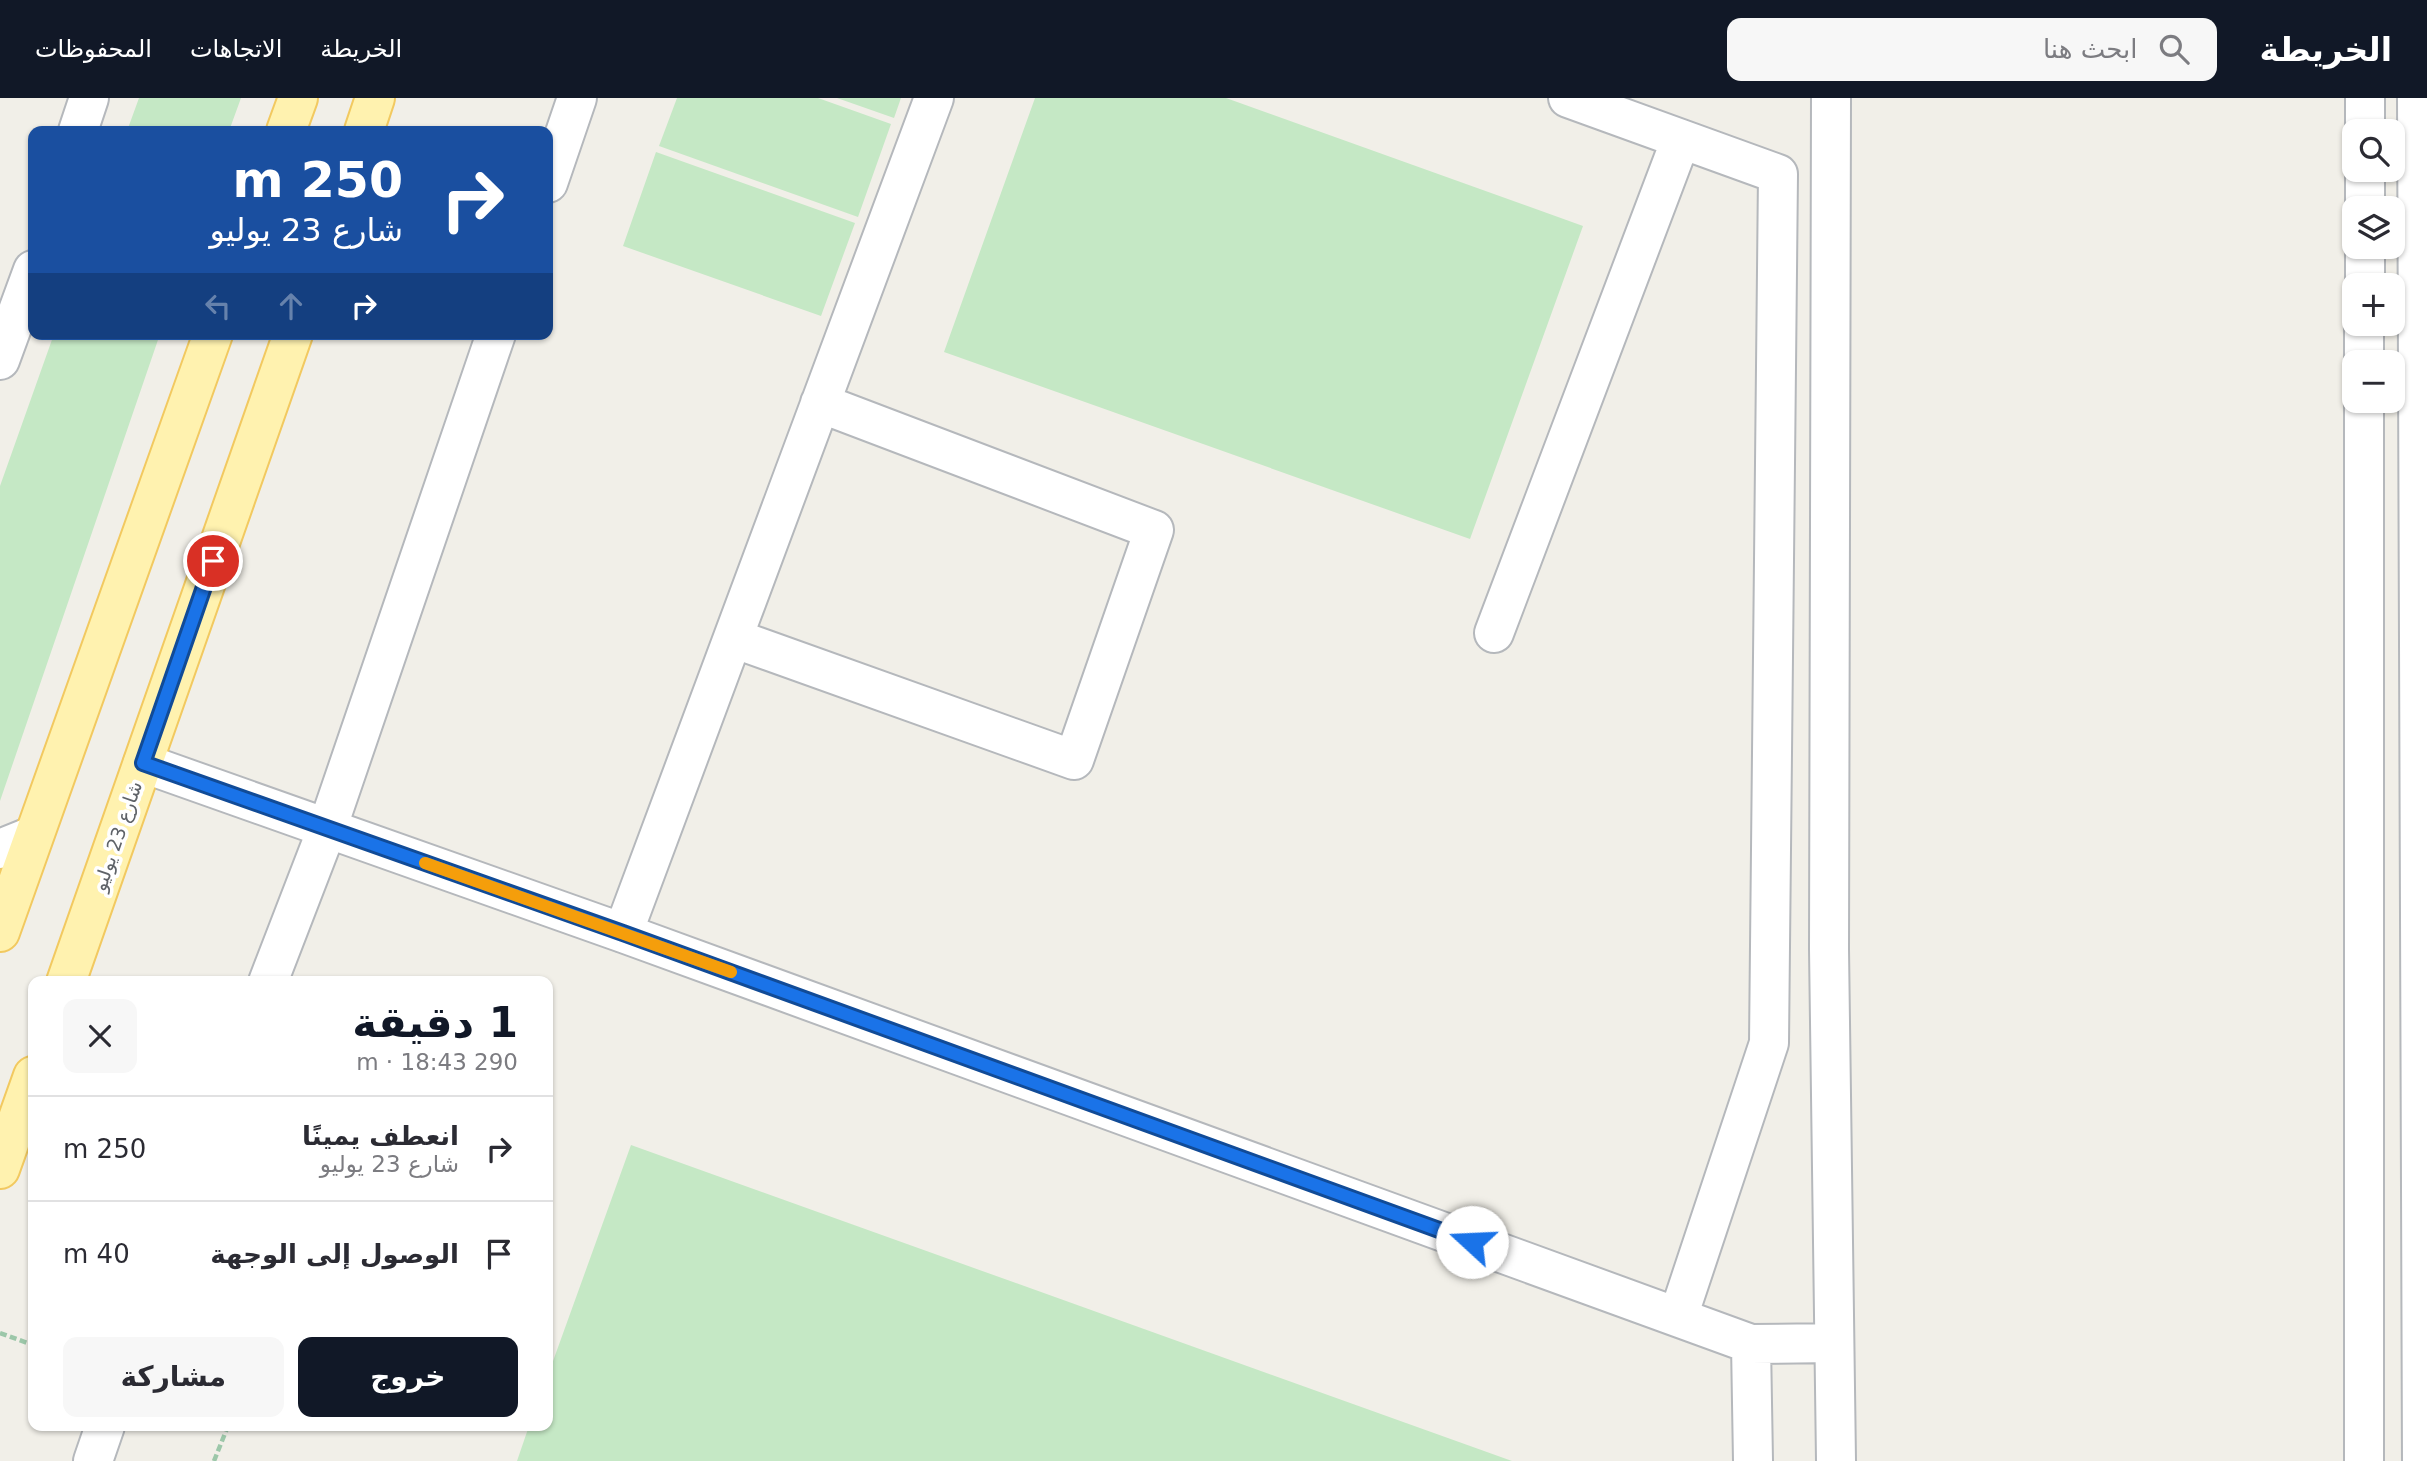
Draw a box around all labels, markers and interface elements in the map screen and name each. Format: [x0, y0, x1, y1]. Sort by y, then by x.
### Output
search box [1727, 18, 2217, 81]
icon: search [2155, 30, 2193, 68]
text: الخريطة [2259, 30, 2392, 69]
text: ابحث هنا [2043, 34, 2137, 64]
text: المحفوظات [35, 35, 152, 63]
text: الاتجاهات [190, 35, 282, 63]
text: الخريطة [320, 35, 402, 63]
map controls [2342, 119, 2405, 413]
button: search [2342, 119, 2405, 182]
text: 250 m [233, 152, 403, 209]
icon: right [427, 154, 518, 245]
button: layers [2342, 196, 2405, 259]
text: شارع 23 يوليو [209, 211, 403, 249]
button: + [2342, 273, 2405, 336]
icon: left [199, 287, 237, 325]
icon: ahead [272, 287, 310, 325]
icon: right [345, 287, 383, 325]
button: − [2342, 350, 2405, 413]
pin [183, 531, 243, 591]
icon: arrive [194, 542, 232, 580]
street label: شارع 23 يوليو [88, 778, 147, 895]
text: 1 دقيقة [352, 998, 518, 1047]
button: close [63, 999, 137, 1073]
text: 290 m · 18:43 [356, 1049, 518, 1075]
text: انعطف يمينًا [302, 1121, 459, 1151]
icon: right [480, 1130, 518, 1168]
text: 250 m [63, 1134, 146, 1164]
text: شارع 23 يوليو [320, 1151, 459, 1177]
position arrow [1435, 1205, 1509, 1279]
icon: arrive [480, 1235, 518, 1273]
text: 40 m [63, 1239, 130, 1269]
text: الوصول إلى الوجهة [210, 1239, 459, 1269]
button: مشاركة [63, 1337, 284, 1417]
button: خروج [298, 1337, 518, 1417]

